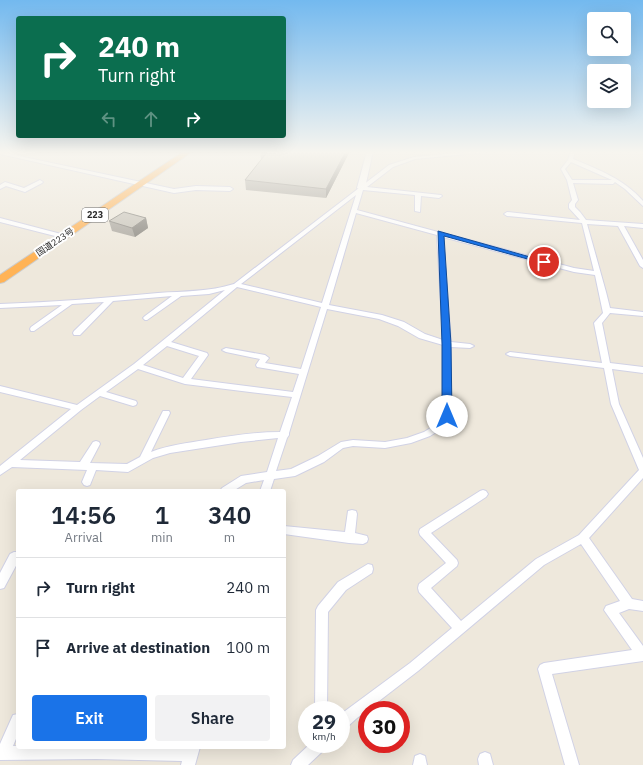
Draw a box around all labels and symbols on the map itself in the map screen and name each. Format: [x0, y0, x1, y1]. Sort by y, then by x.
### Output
road number: 223 [82, 208, 108, 222]
street label: 国道223号 [34, 225, 76, 258]
pin [527, 245, 561, 279]
position arrow [426, 395, 468, 437]
speed limit sign: 30 [358, 701, 410, 753]

